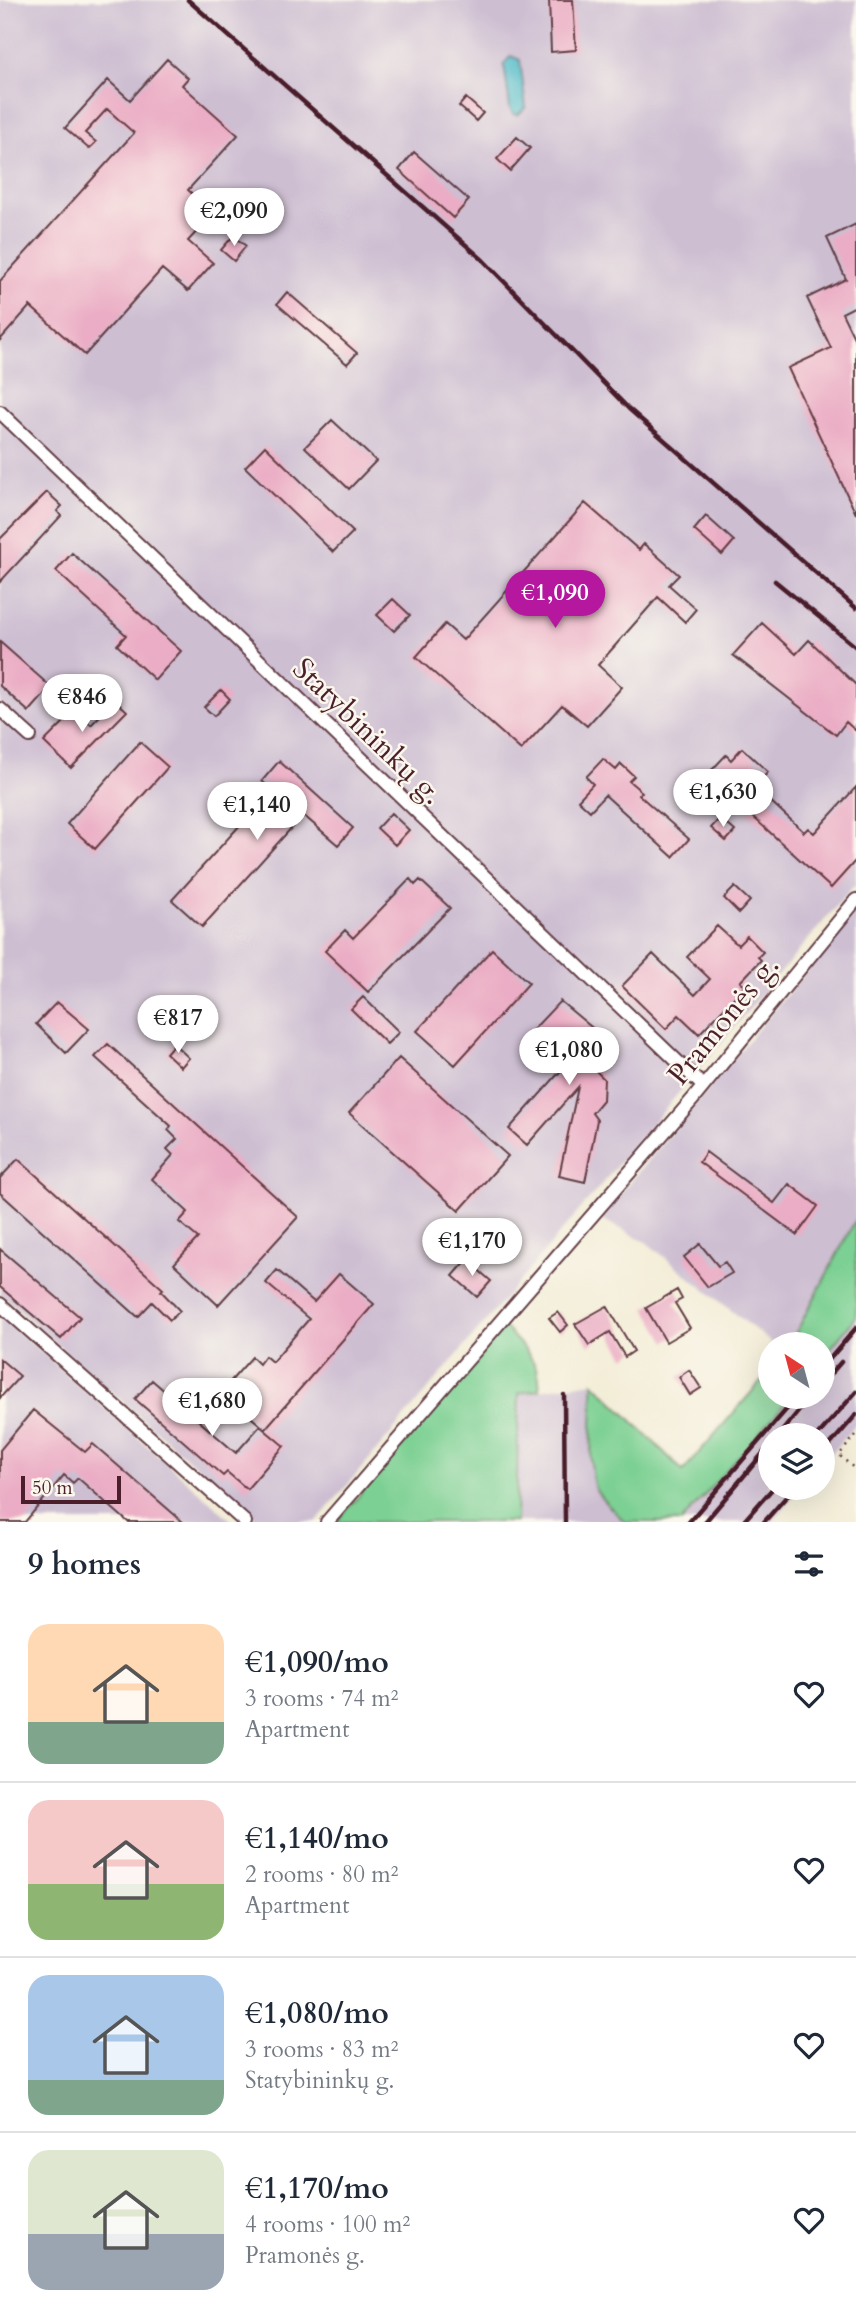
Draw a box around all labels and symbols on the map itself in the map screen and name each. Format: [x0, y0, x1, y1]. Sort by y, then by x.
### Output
pin: €2,090 [177, 188, 291, 248]
pin: €1,090 [498, 570, 612, 630]
street label: Statybininkų g. [283, 649, 452, 814]
pin: €846 [41, 674, 123, 734]
pin: €1,630 [666, 770, 780, 829]
pin: €1,140 [200, 782, 314, 842]
street label: Pramonės g. [658, 947, 788, 1094]
pin: €817 [137, 996, 219, 1055]
pin: €1,080 [512, 1028, 626, 1087]
pin: €1,170 [415, 1218, 529, 1278]
north arrow [758, 1332, 835, 1409]
pin: €1,680 [155, 1378, 269, 1438]
scale bar [21, 1473, 121, 1505]

